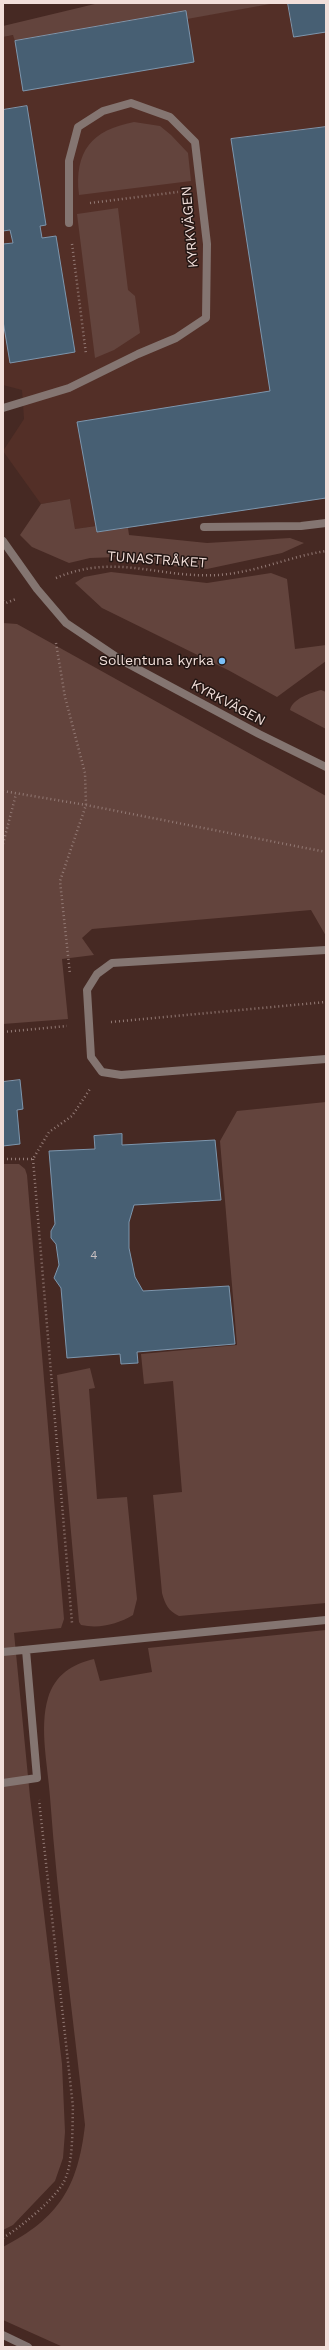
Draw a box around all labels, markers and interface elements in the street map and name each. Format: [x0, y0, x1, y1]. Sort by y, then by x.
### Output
street label: KYRKVÄGEN [178, 185, 202, 269]
street label: TUNASTRÅKET [107, 548, 207, 572]
place label: Sollentuna kyrka [99, 653, 214, 669]
marker: Sollentuna kyrka [217, 656, 227, 666]
street label: KYRKVÄGEN [188, 676, 268, 730]
house number: 4 [90, 1248, 98, 1262]

